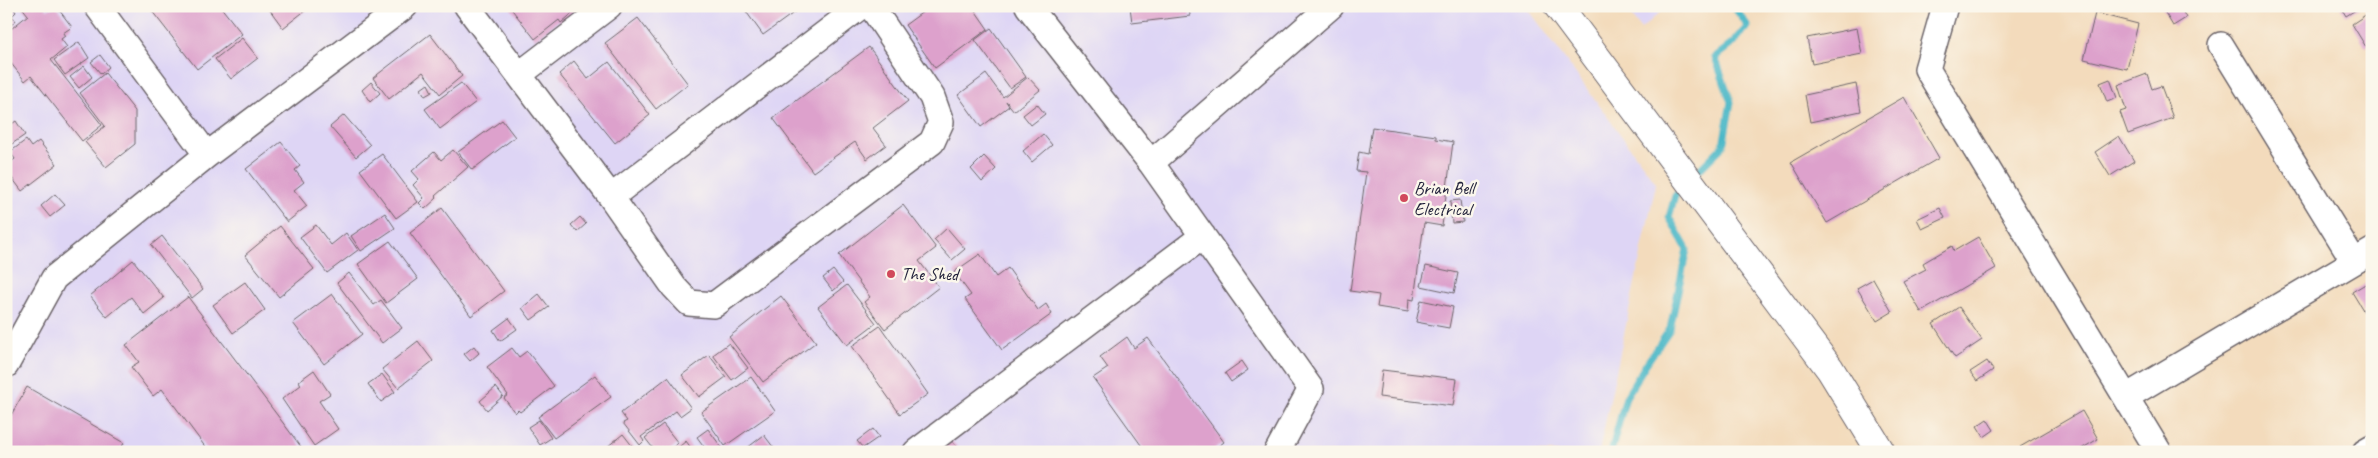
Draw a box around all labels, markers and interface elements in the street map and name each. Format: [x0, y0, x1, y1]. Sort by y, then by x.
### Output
place label: Brian Bell Electrical [1414, 177, 1477, 220]
marker: Brian Bell Electrical [1398, 192, 1410, 204]
place label: The Shed [901, 263, 961, 285]
marker: The Shed [885, 268, 897, 280]

